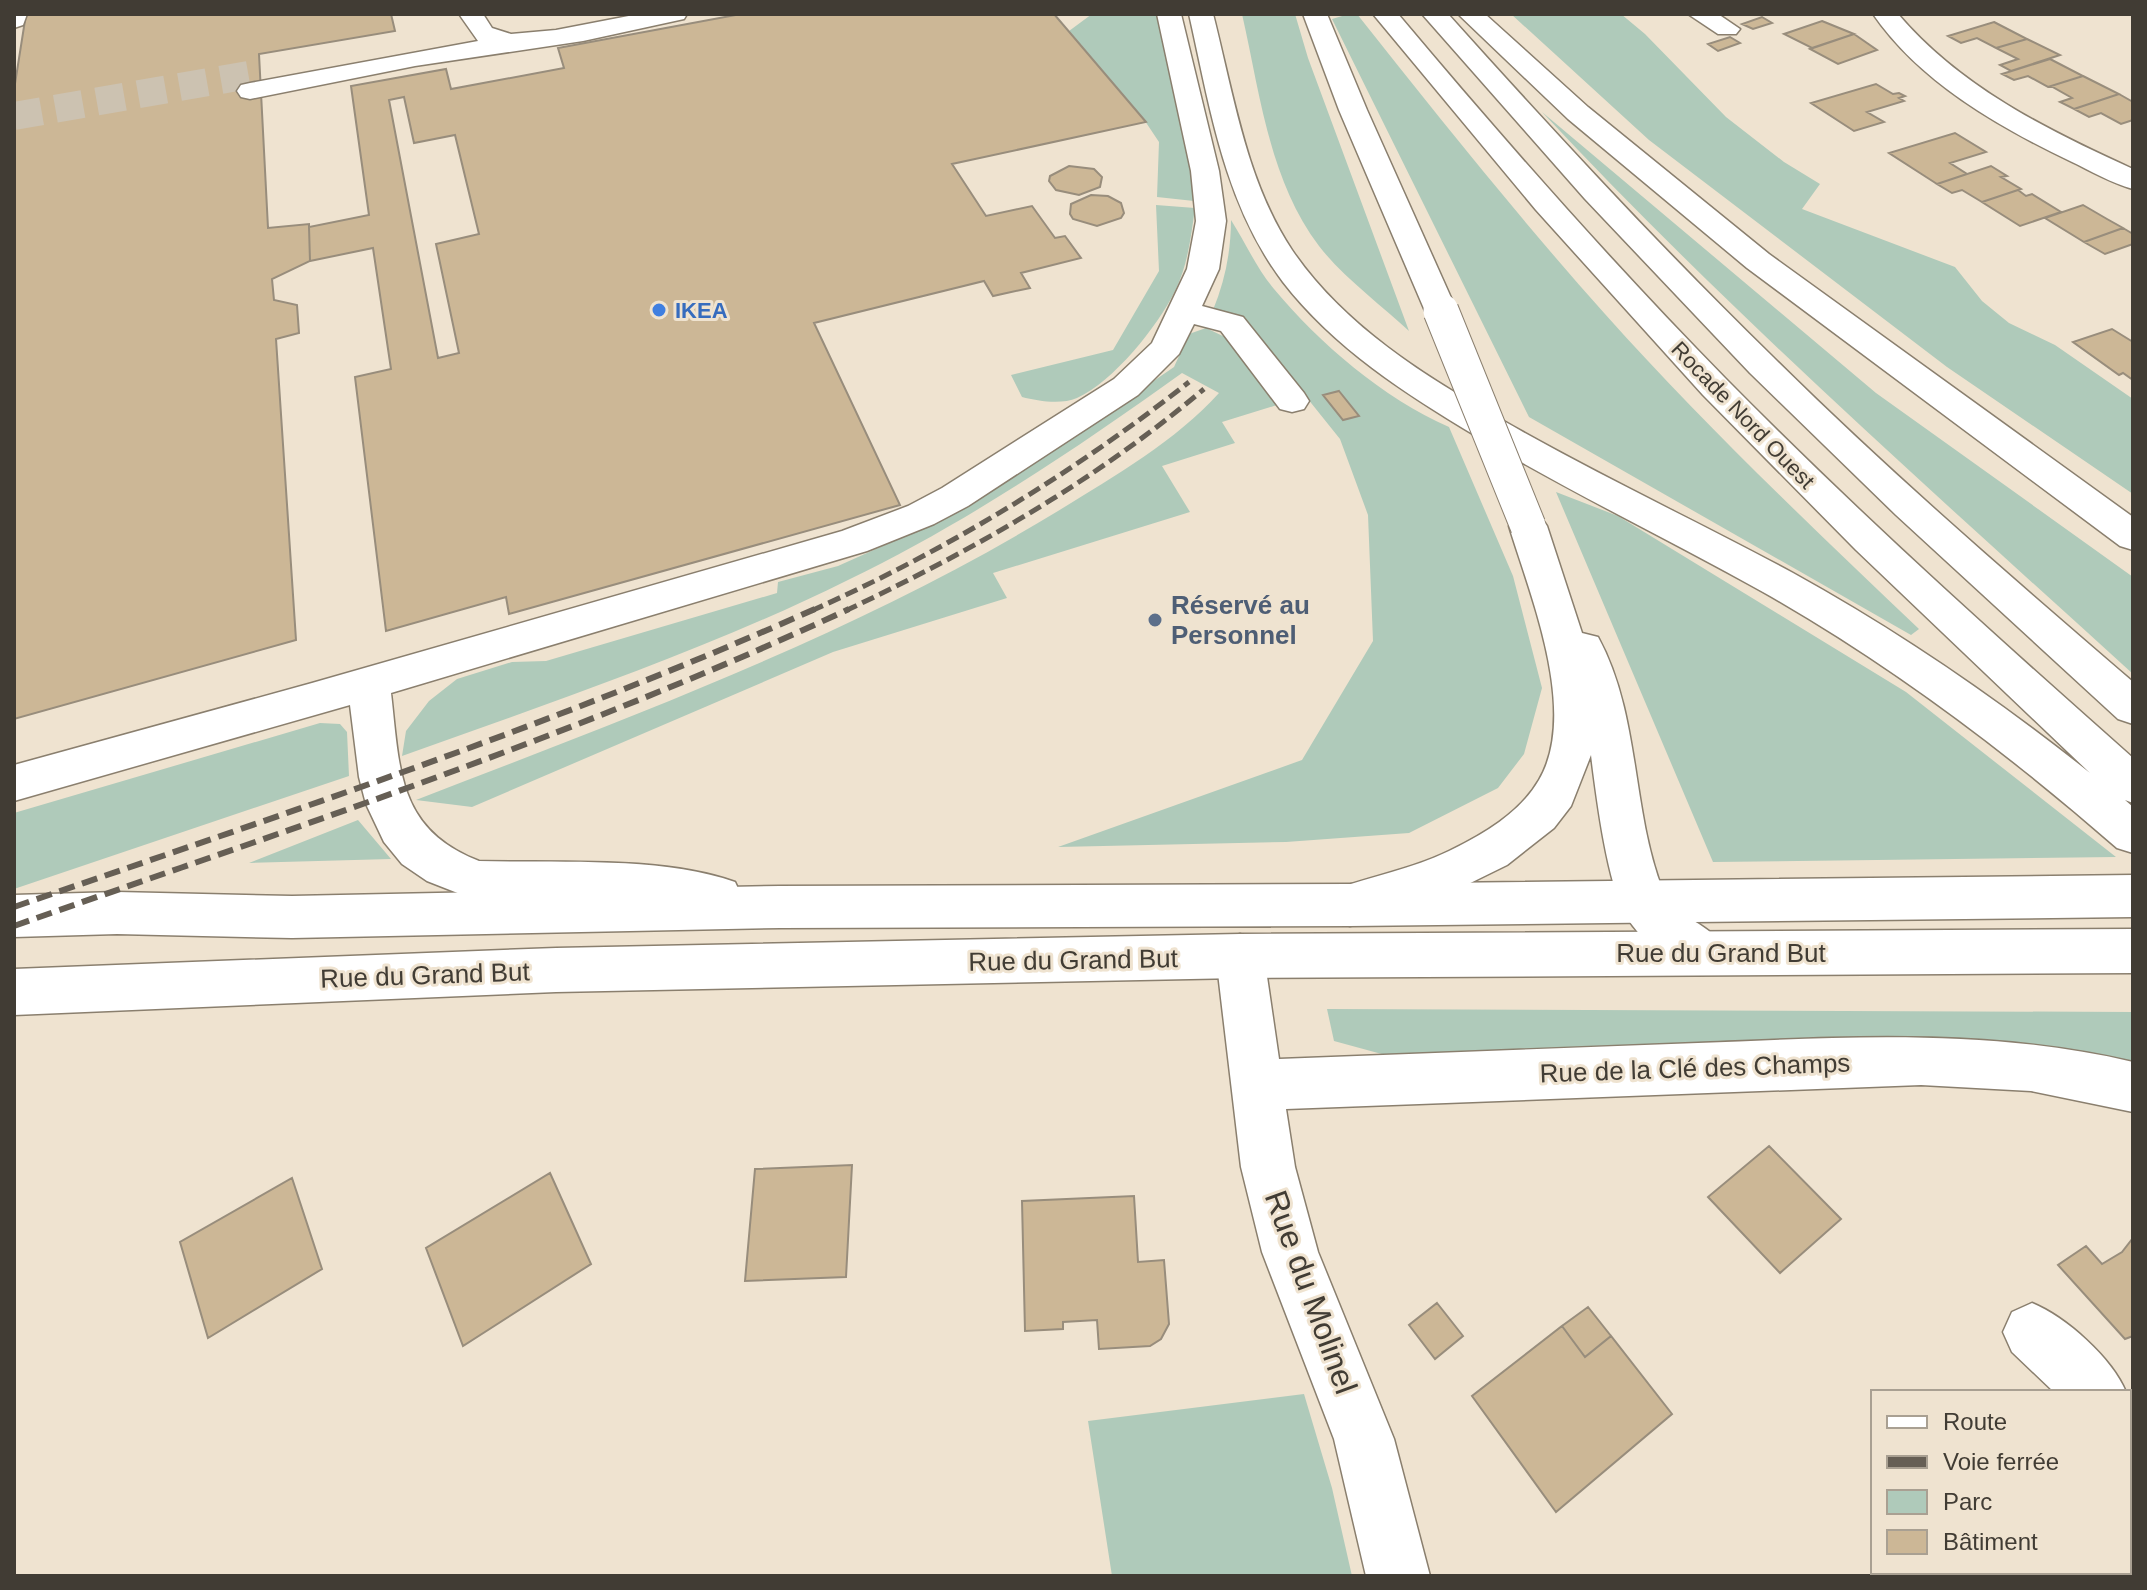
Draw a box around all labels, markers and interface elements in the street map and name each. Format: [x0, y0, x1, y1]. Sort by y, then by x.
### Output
place label: IKEA [675, 298, 728, 323]
marker: IKEA [650, 301, 668, 319]
street label: Rocade Nord Ouest [1666, 336, 1820, 494]
place label: Réservé au Personnel [1171, 590, 1310, 650]
marker: Réservé au Personnel [1146, 611, 1164, 629]
street label: Rue du Grand But [1616, 938, 1827, 968]
street label: Rue du Grand But [968, 943, 1179, 977]
street label: Rue du Grand But [320, 956, 531, 994]
street label: Rue de la Clé des Champs [1539, 1048, 1851, 1088]
street label: Rue du Molinel [1258, 1186, 1364, 1398]
legend [1871, 1390, 2131, 1574]
text: Route [1943, 1408, 2007, 1435]
text: Voie ferrée [1943, 1448, 2059, 1475]
text: Parc [1943, 1488, 1992, 1515]
text: Bâtiment [1943, 1528, 2038, 1555]

